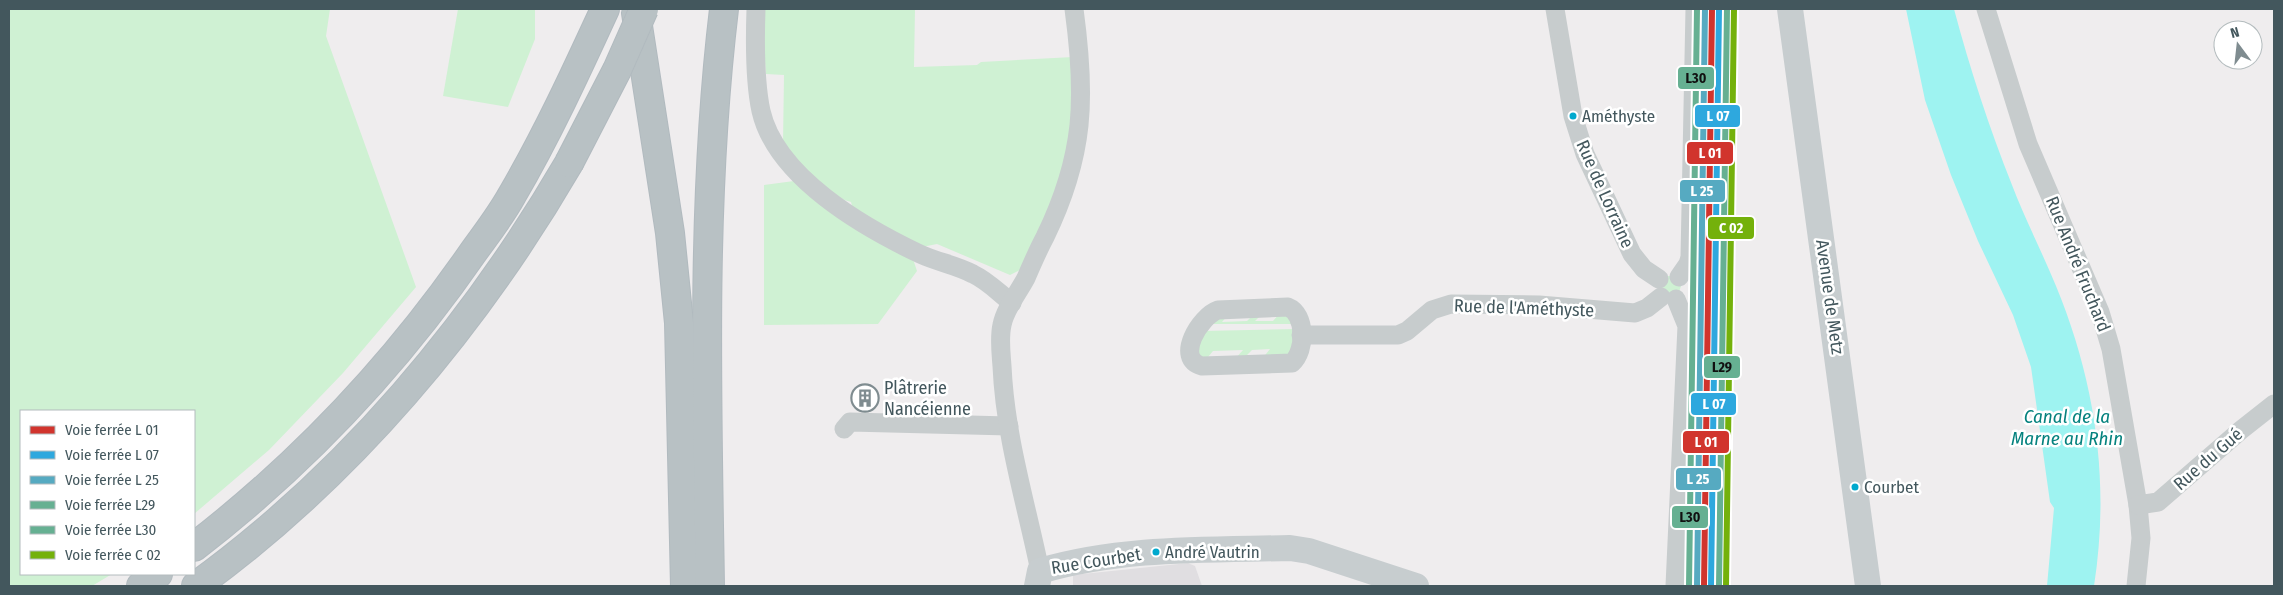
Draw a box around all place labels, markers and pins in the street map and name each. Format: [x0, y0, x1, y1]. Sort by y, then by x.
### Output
place label: Améthyste [1582, 106, 1655, 127]
marker: Améthyste [1568, 111, 1578, 121]
place label: Plâtrerie Nancéienne [884, 377, 971, 420]
building icon: Plâtrerie Nancéienne [850, 383, 880, 413]
place label: Courbet [1864, 477, 1920, 498]
marker: Courbet [1850, 482, 1860, 492]
place label: André Vautrin [1165, 542, 1260, 563]
marker: André Vautrin [1151, 547, 1161, 557]

